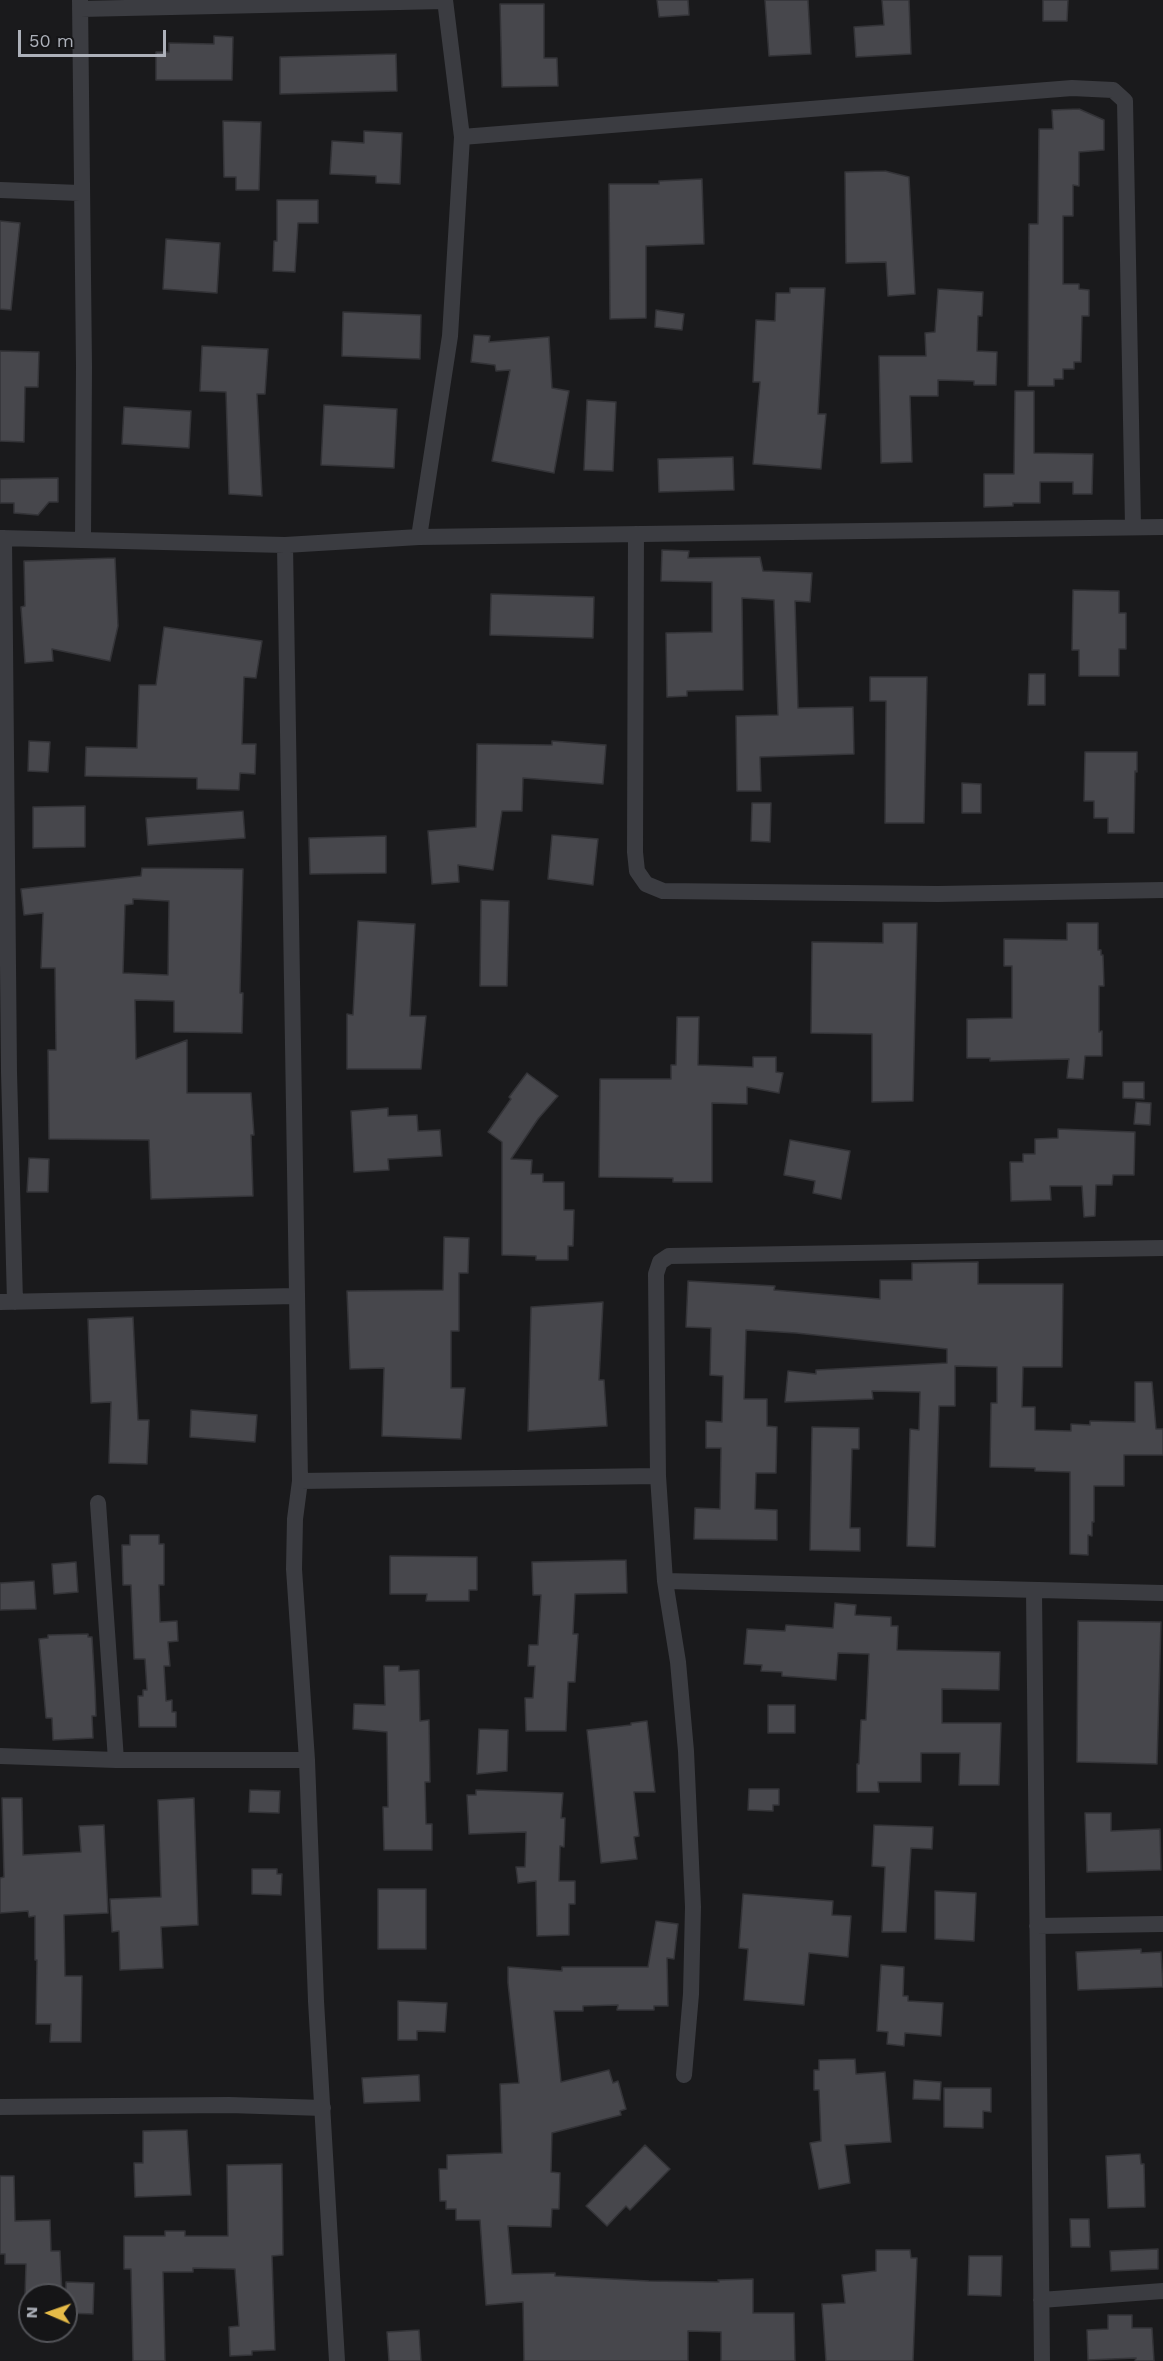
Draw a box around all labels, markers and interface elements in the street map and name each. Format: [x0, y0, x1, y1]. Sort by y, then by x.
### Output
scale bar [21, 18, 170, 56]
text: 50 m [29, 30, 74, 51]
north arrow [18, 2283, 78, 2343]
text: N [22, 2306, 41, 2319]

